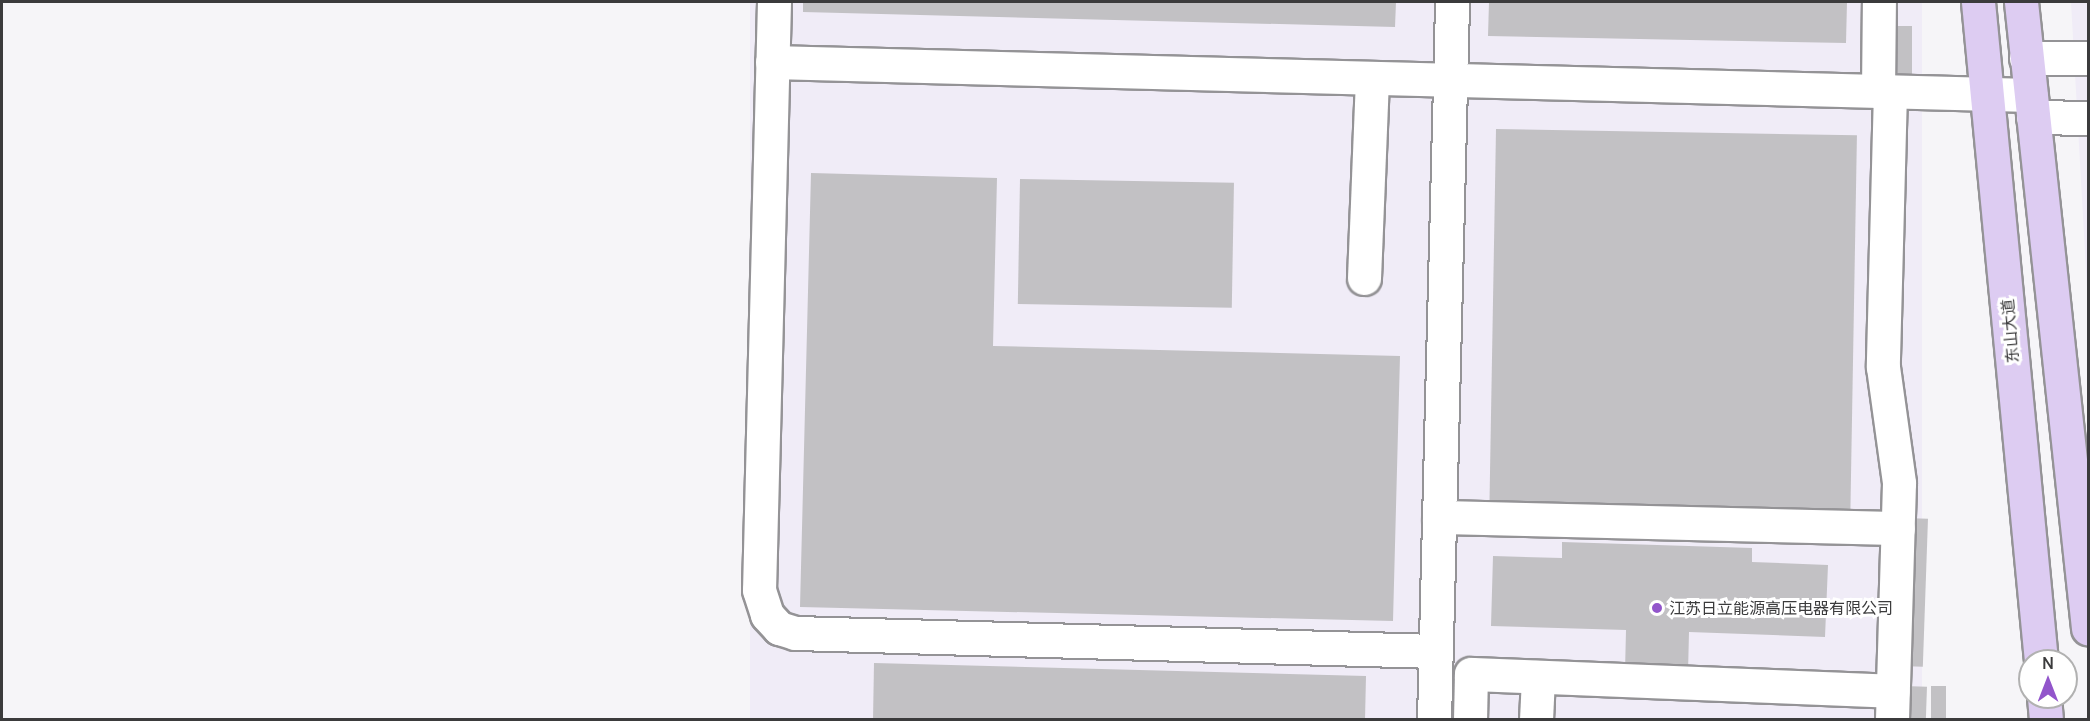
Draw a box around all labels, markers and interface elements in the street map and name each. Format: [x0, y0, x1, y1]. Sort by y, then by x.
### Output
street label: 东山大道 [1998, 298, 2022, 364]
place label: 江苏日立能源高压电器有限公司 [1669, 598, 1893, 618]
marker: 江苏日立能源高压电器有限公司 [1650, 601, 1664, 615]
north arrow [2018, 649, 2078, 709]
text: N [2042, 652, 2054, 674]

